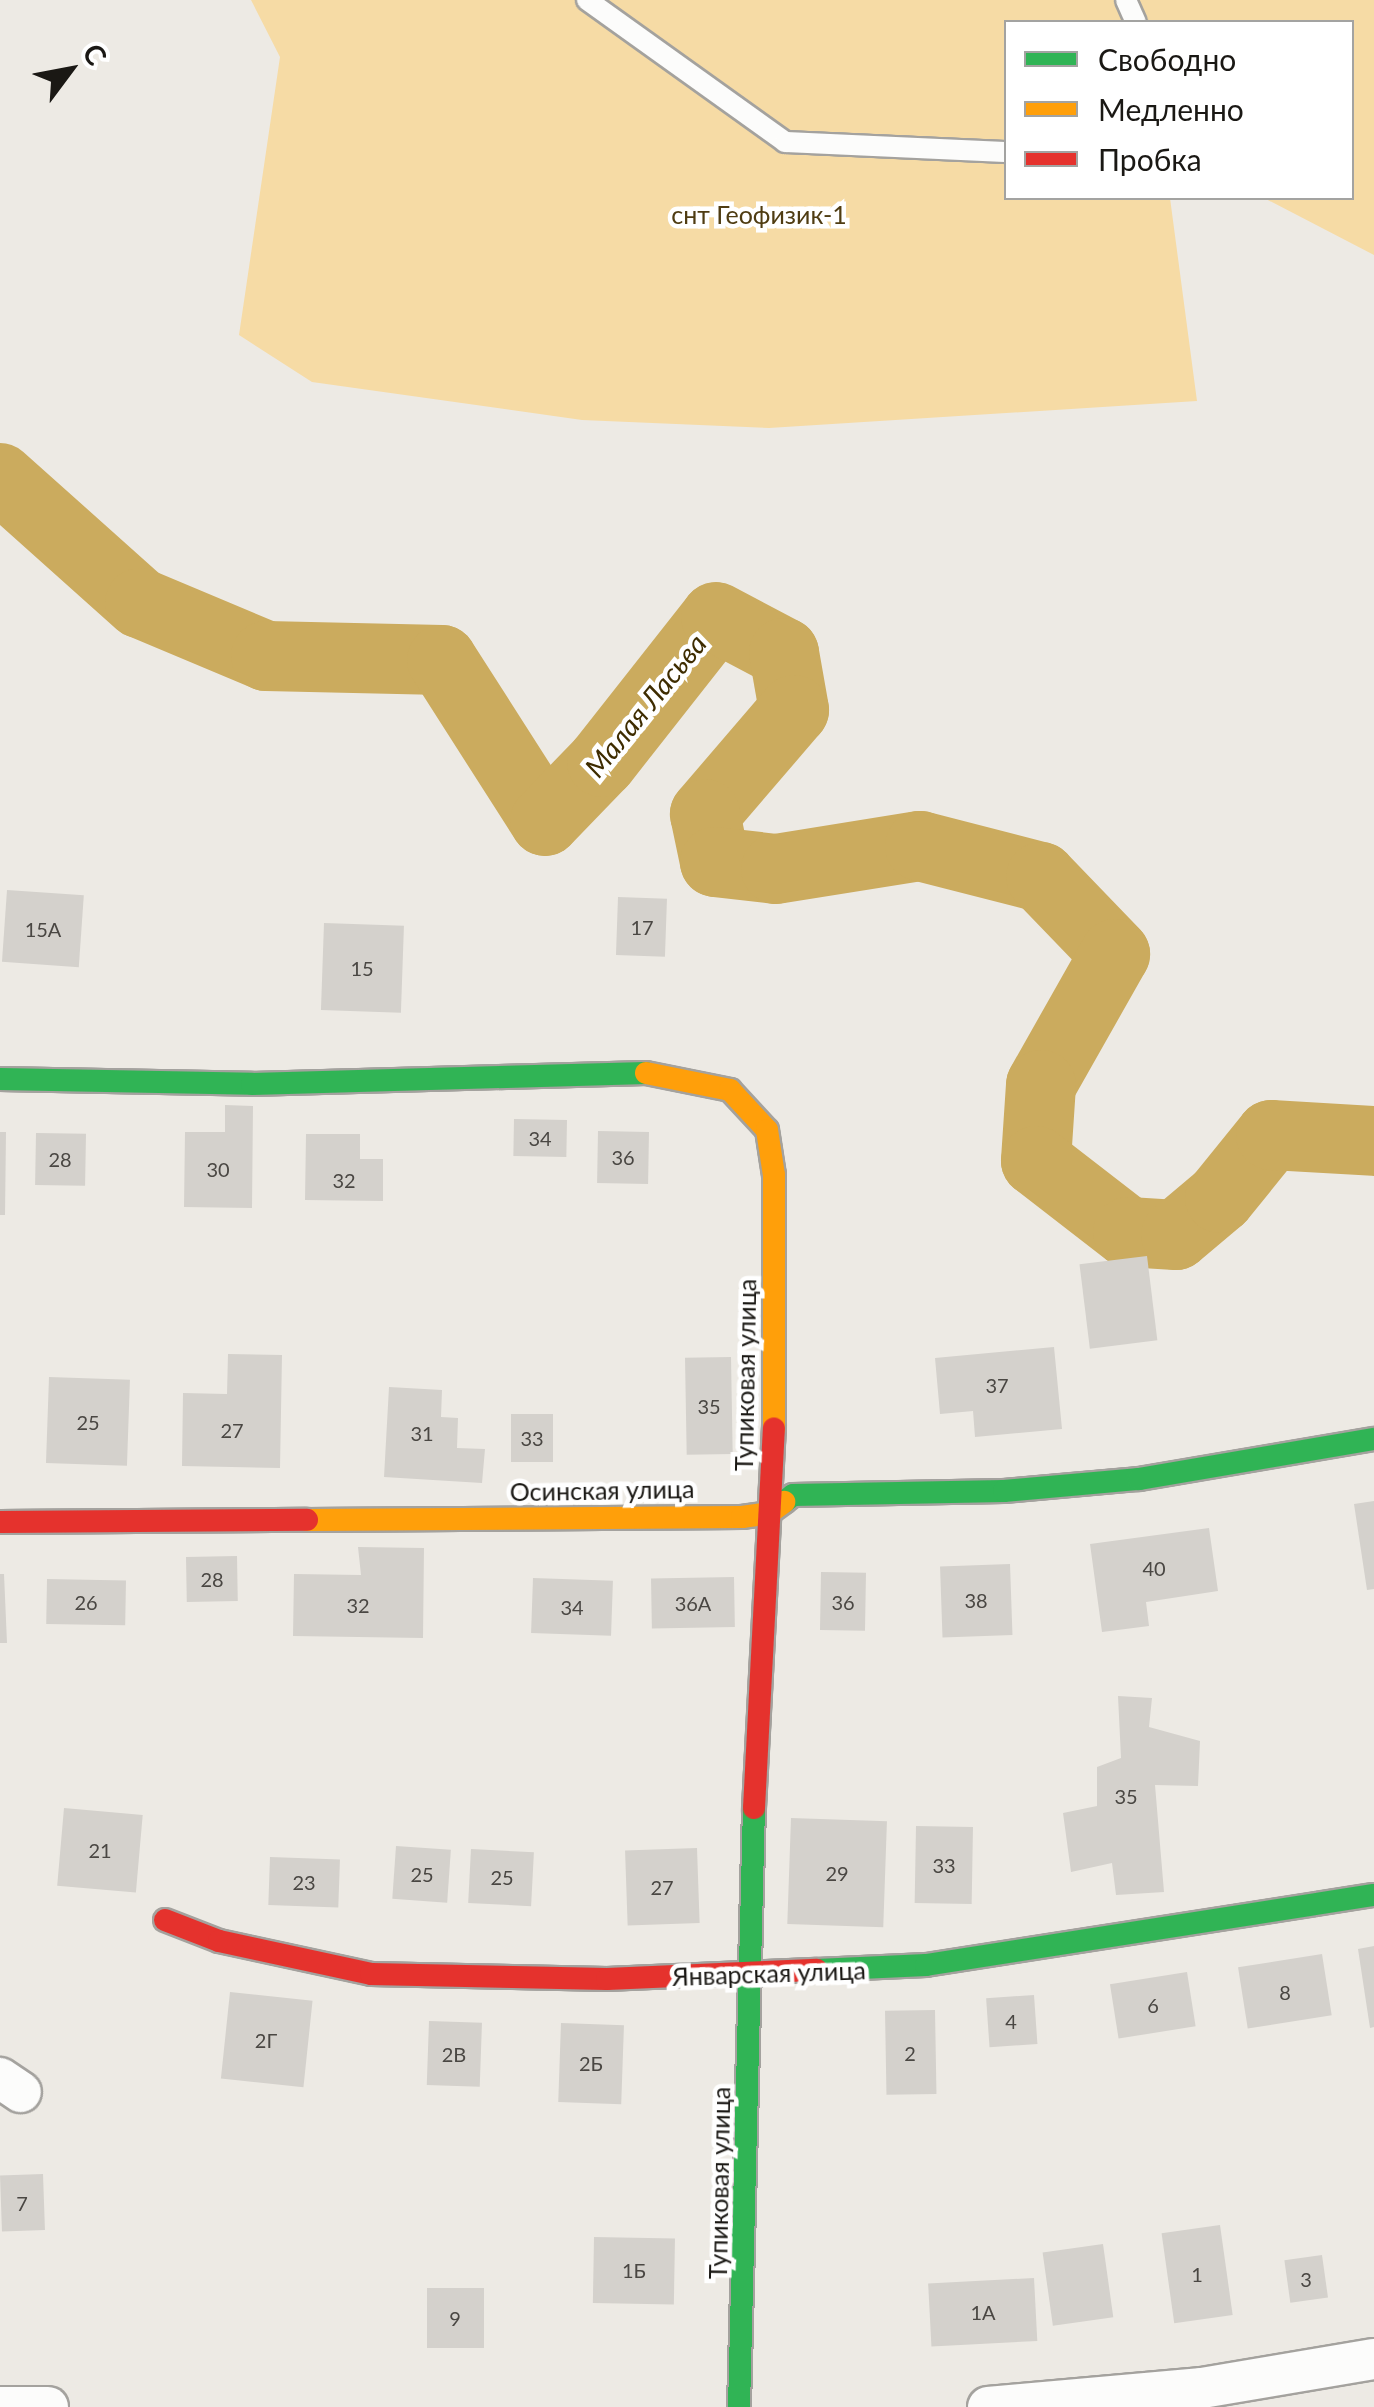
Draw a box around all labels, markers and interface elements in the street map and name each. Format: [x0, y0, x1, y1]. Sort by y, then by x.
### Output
north arrow [20, 20, 120, 120]
legend [1004, 20, 1354, 200]
text: С [76, 37, 115, 71]
text: Свободно [1098, 41, 1236, 77]
text: Медленно [1098, 91, 1244, 127]
text: Пробка [1098, 141, 1202, 177]
park label: снт Геофизик-1 [671, 199, 847, 229]
water label: Малая Ласьва [577, 627, 713, 783]
house number: 17 [630, 915, 654, 939]
house number: 15А [25, 917, 61, 941]
house number: 15 [350, 956, 374, 980]
house number: 34 [528, 1126, 552, 1150]
house number: 36 [611, 1145, 635, 1169]
house number: 28 [48, 1147, 72, 1171]
house number: 30 [206, 1157, 230, 1181]
house number: 32 [332, 1168, 356, 1192]
street label: Тупиковая улица [728, 1279, 762, 1471]
house number: 37 [985, 1373, 1009, 1397]
house number: 35 [697, 1394, 721, 1418]
house number: 25 [76, 1410, 100, 1434]
house number: 27 [220, 1418, 244, 1442]
house number: 31 [410, 1421, 434, 1445]
house number: 33 [520, 1426, 544, 1450]
street label: Осинская улица [509, 1473, 695, 1507]
house number: 40 [1142, 1556, 1166, 1580]
house number: 28 [200, 1567, 224, 1591]
house number: 38 [964, 1588, 988, 1612]
house number: 26 [74, 1590, 98, 1614]
house number: 36 [831, 1590, 855, 1614]
house number: 36А [675, 1591, 711, 1615]
house number: 32 [346, 1593, 370, 1617]
house number: 34 [560, 1595, 584, 1619]
house number: 35 [1114, 1784, 1138, 1808]
house number: 21 [88, 1838, 112, 1862]
house number: 33 [932, 1853, 956, 1877]
house number: 29 [825, 1861, 849, 1885]
house number: 25 [410, 1862, 434, 1886]
house number: 25 [490, 1865, 514, 1889]
house number: 23 [292, 1870, 316, 1894]
house number: 27 [650, 1875, 674, 1899]
street label: Январская улица [672, 1955, 866, 1991]
house number: 8 [1279, 1980, 1291, 2004]
house number: 6 [1147, 1993, 1159, 2017]
house number: 4 [1005, 2009, 1017, 2033]
house number: 2Г [255, 2028, 277, 2052]
house number: 2 [904, 2041, 916, 2065]
house number: 2В [442, 2042, 466, 2066]
house number: 2Б [579, 2051, 603, 2075]
street label: Тупиковая улица [702, 2087, 736, 2279]
house number: 7 [16, 2191, 28, 2215]
house number: 1Б [622, 2258, 646, 2282]
house number: 1 [1191, 2262, 1203, 2286]
house number: 3 [1300, 2267, 1312, 2291]
house number: 1А [970, 2300, 996, 2324]
house number: 9 [449, 2306, 461, 2330]

